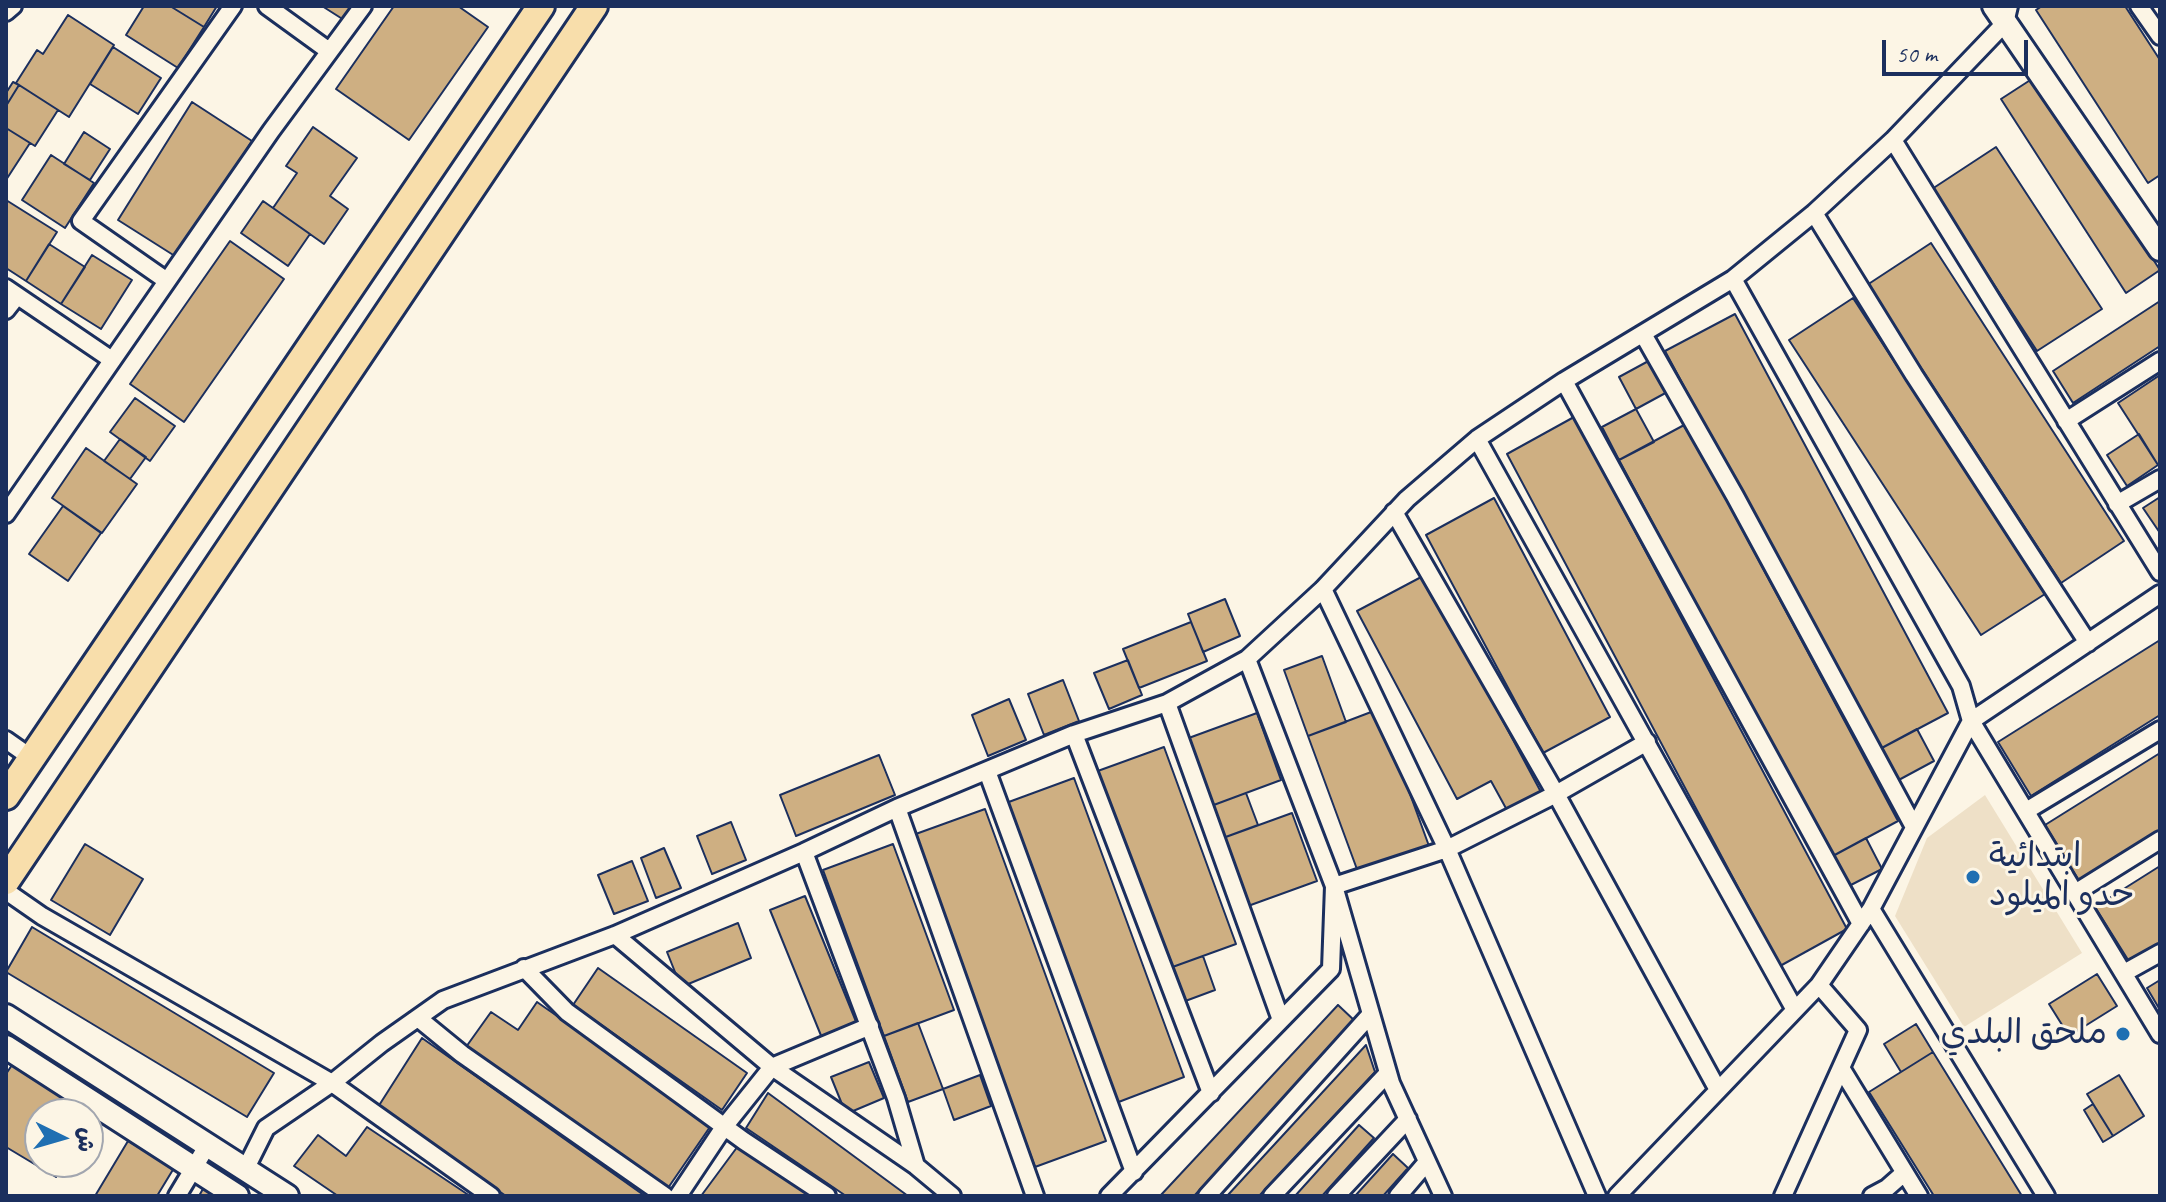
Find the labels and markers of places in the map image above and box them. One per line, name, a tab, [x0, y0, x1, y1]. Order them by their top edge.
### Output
place label: ابتدائية حدو الميلود	[1989, 837, 2134, 916]
marker: ابتدائية حدو الميلود	[1964, 868, 1982, 886]
place label: ملحق البلدي	[1941, 1014, 2107, 1054]
marker: ملحق البلدي	[2114, 1025, 2132, 1043]

